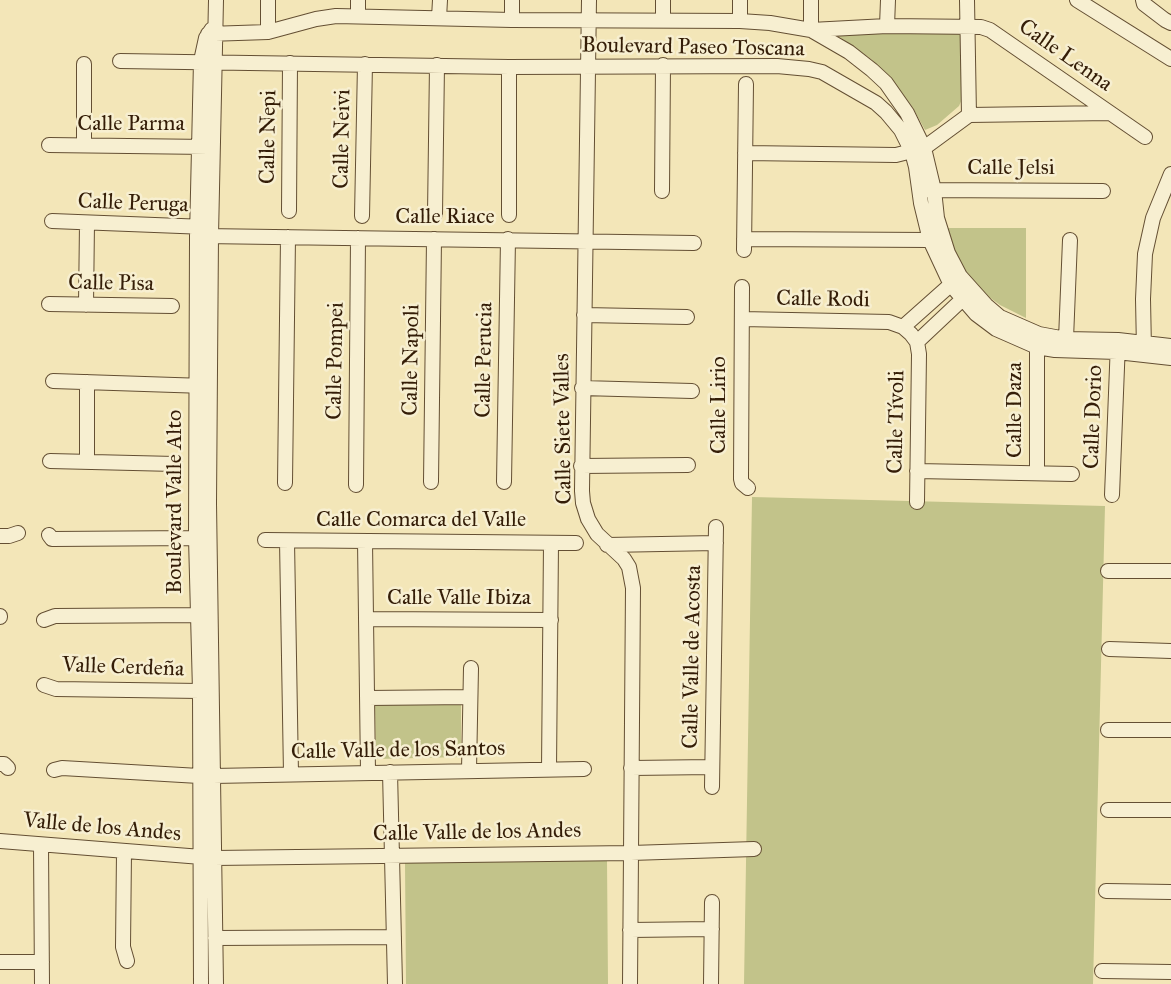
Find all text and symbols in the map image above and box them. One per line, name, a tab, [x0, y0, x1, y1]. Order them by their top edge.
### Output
street label: Calle Lenna	[1013, 14, 1117, 98]
street label: Boulevard Paseo Toscana	[581, 33, 805, 63]
street label: Calle Neivi	[329, 89, 357, 189]
street label: Calle Nepi	[255, 90, 283, 184]
street label: Calle Parma	[77, 112, 185, 138]
street label: Calle Jelsi	[967, 156, 1055, 182]
street label: Calle Peruga	[77, 189, 189, 219]
street label: Calle Riace	[395, 205, 495, 231]
street label: Calle Pisa	[68, 270, 154, 298]
street label: Calle Rodi	[776, 286, 870, 314]
street label: Calle Pompei	[322, 302, 350, 420]
street label: Calle Perucia	[471, 302, 499, 418]
street label: Calle Napoli	[398, 304, 426, 416]
street label: Calle Siete Valles	[549, 353, 579, 505]
street label: Calle Lirio	[707, 356, 733, 454]
street label: Calle Daza	[1003, 362, 1029, 458]
street label: Calle Dorio	[1079, 365, 1109, 469]
street label: Calle Tívoli	[883, 370, 911, 474]
street label: Boulevard Valle Alto	[163, 410, 189, 594]
street label: Calle Comarca del Valle	[316, 508, 526, 534]
street label: Calle Valle de Acosta	[678, 565, 708, 749]
street label: Calle Valle Ibiza	[387, 586, 531, 612]
street label: Valle Cerdeña	[61, 653, 185, 683]
street label: Calle Valle de los Santos	[291, 736, 505, 766]
street label: Valle de los Andes	[22, 808, 182, 848]
street label: Calle Valle de los Andes	[373, 818, 581, 848]

